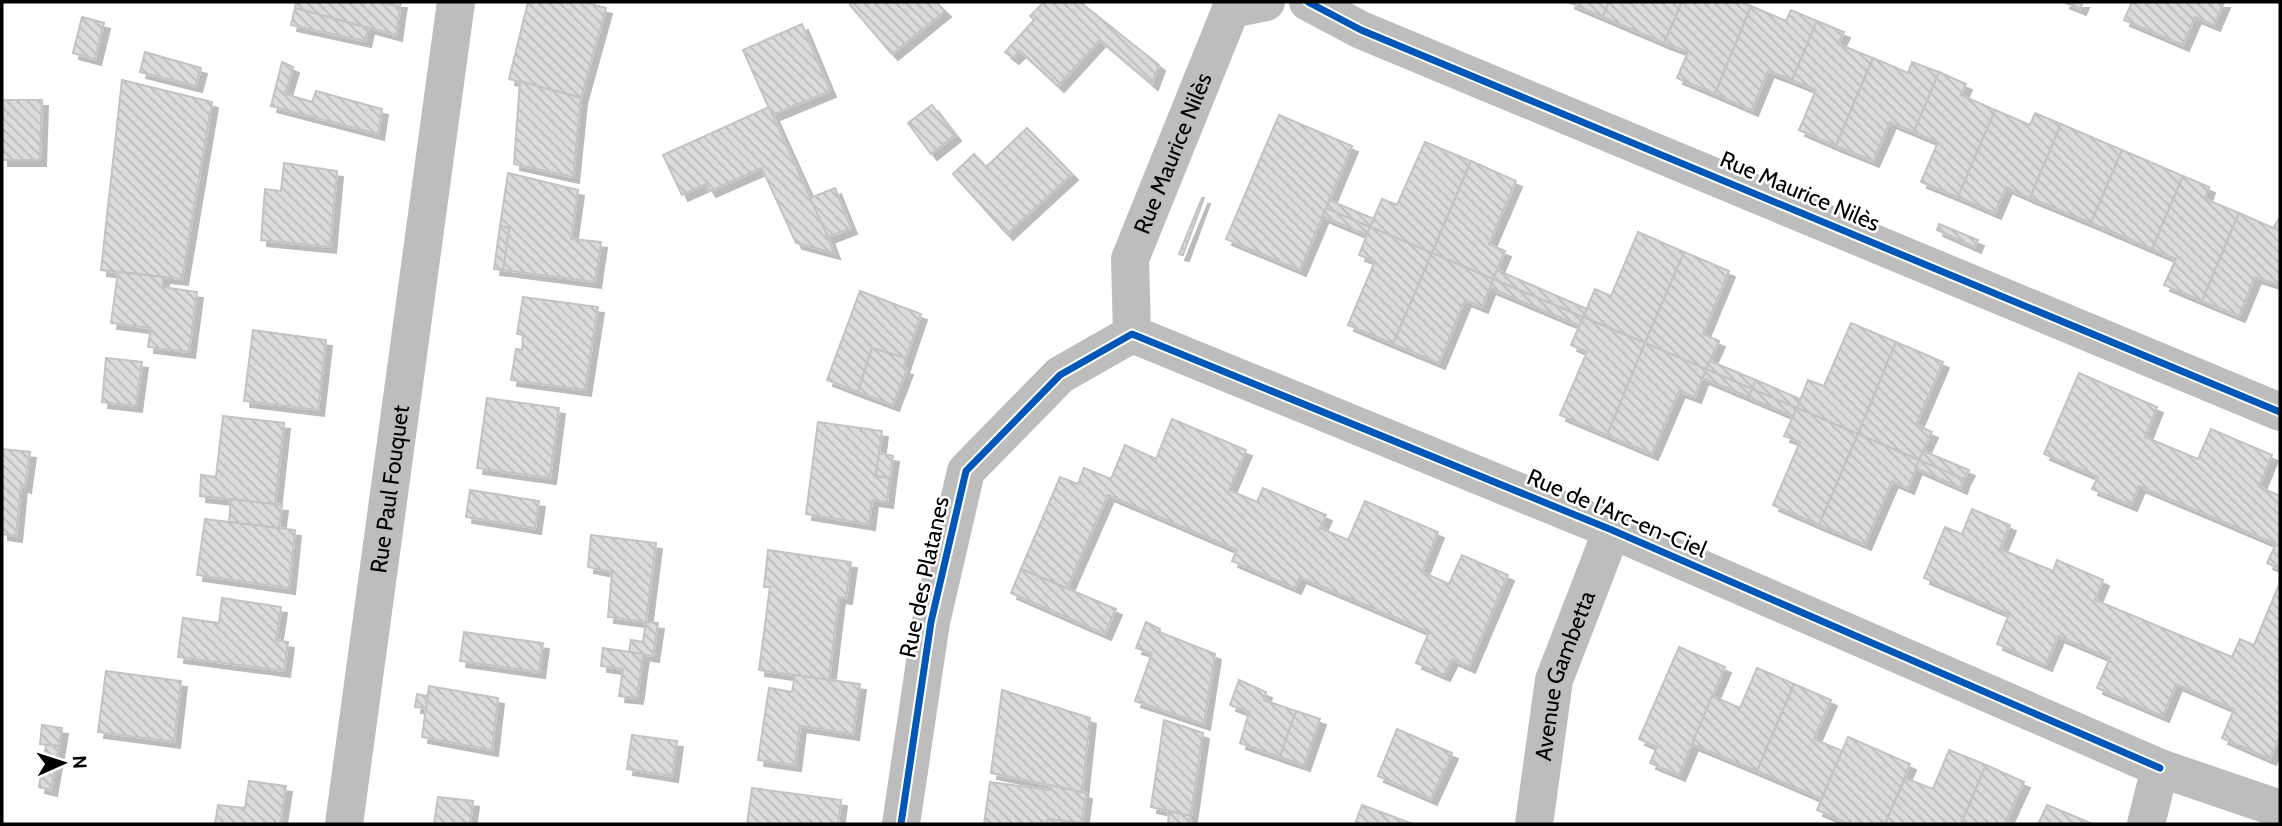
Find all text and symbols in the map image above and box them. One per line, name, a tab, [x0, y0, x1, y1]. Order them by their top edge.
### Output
street label: Rue Maurice Nilès	[1128, 69, 1218, 238]
street label: Rue Maurice Nilès	[1716, 145, 1884, 237]
street label: Rue Paul Fouquet	[364, 403, 415, 575]
street label: Rue de l'Arc-en-Ciel	[1523, 463, 1712, 564]
street label: Rue des Platanes	[893, 494, 955, 660]
street label: Avenue Gambetta	[1529, 587, 1601, 763]
north arrow	[28, 728, 98, 798]
text: N	[68, 755, 91, 769]

